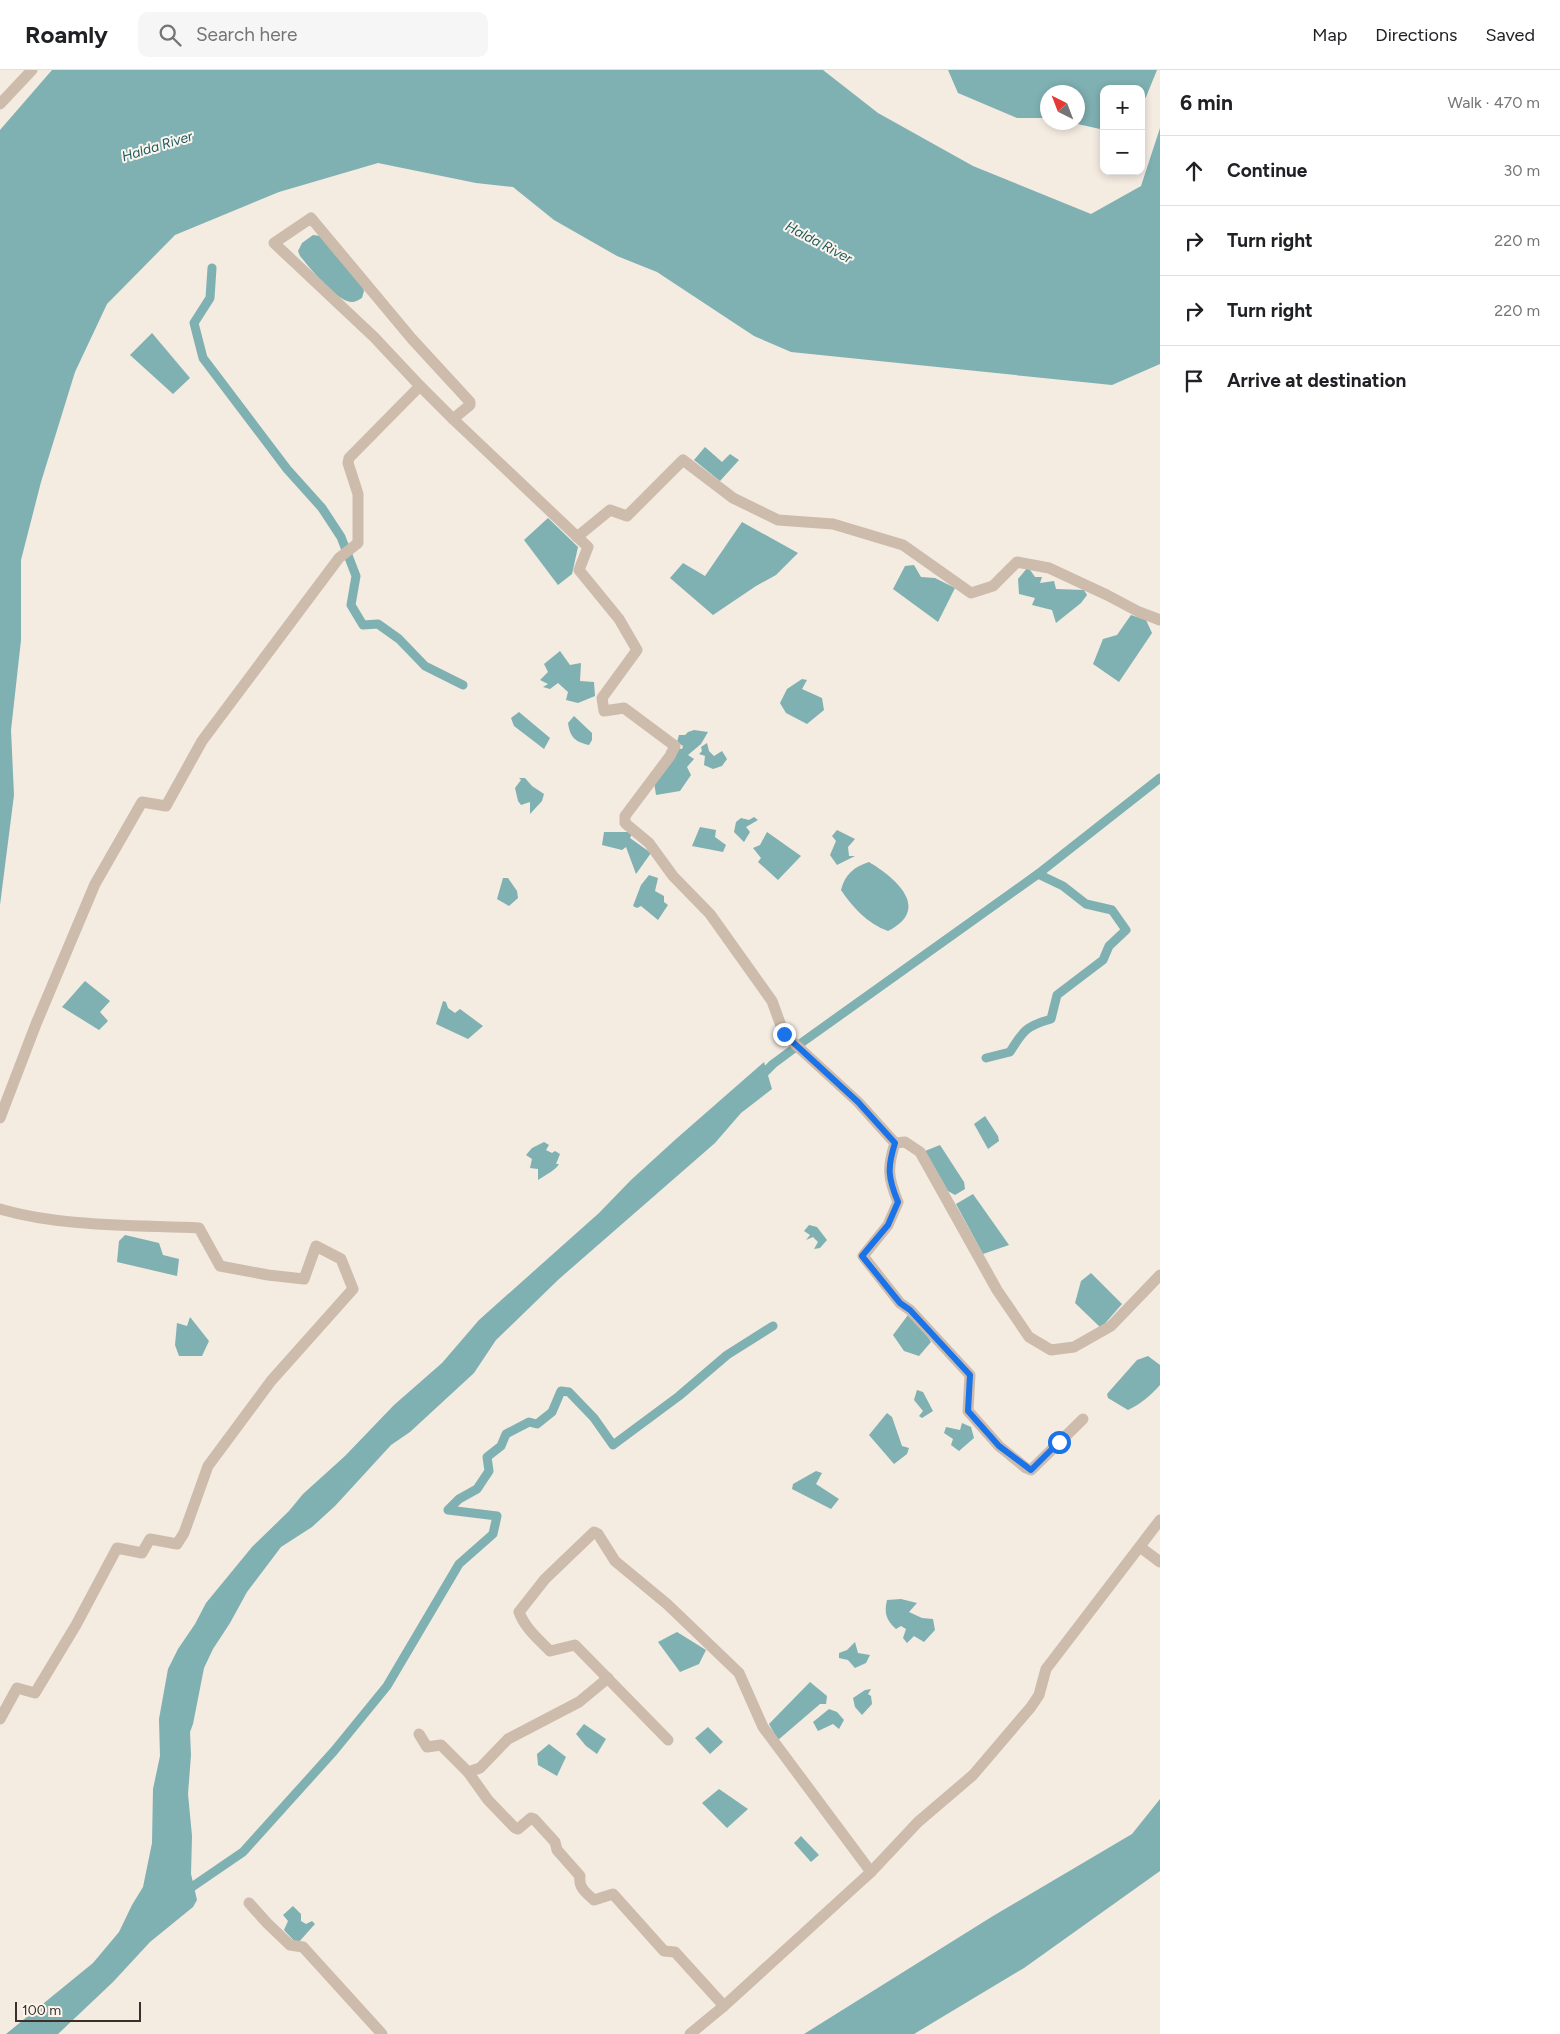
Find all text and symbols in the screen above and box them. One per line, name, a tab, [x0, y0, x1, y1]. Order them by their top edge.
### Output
search box	[138, 12, 488, 57]
text: Roamly	[25, 20, 108, 49]
icon: search	[156, 21, 184, 49]
text: Search here	[196, 23, 297, 46]
text: Map	[1312, 24, 1347, 46]
text: Directions	[1375, 24, 1457, 46]
text: Saved	[1485, 24, 1535, 46]
north arrow	[1040, 85, 1085, 130]
map controls	[1100, 85, 1145, 175]
button: +	[1100, 85, 1145, 130]
text: 6 min	[1180, 90, 1233, 115]
text: Walk · 470 m	[1448, 93, 1540, 112]
water label: Halda River	[120, 127, 196, 165]
button: −	[1100, 130, 1145, 175]
icon: ahead	[1180, 157, 1208, 185]
text: Continue	[1227, 159, 1307, 182]
text: 30 m	[1503, 161, 1540, 180]
water label: Halda River	[782, 218, 856, 268]
icon: right	[1180, 227, 1208, 255]
text: Turn right	[1227, 229, 1313, 252]
text: 220 m	[1494, 231, 1540, 250]
icon: right	[1180, 297, 1208, 325]
text: Turn right	[1227, 299, 1313, 322]
text: 220 m	[1494, 301, 1540, 320]
icon: arrive	[1180, 367, 1208, 395]
text: Arrive at destination	[1227, 369, 1406, 392]
route end	[773, 1023, 796, 1046]
route start	[1048, 1431, 1071, 1454]
scale bar	[15, 1999, 141, 2022]
text: 100 m	[22, 2002, 61, 2019]

